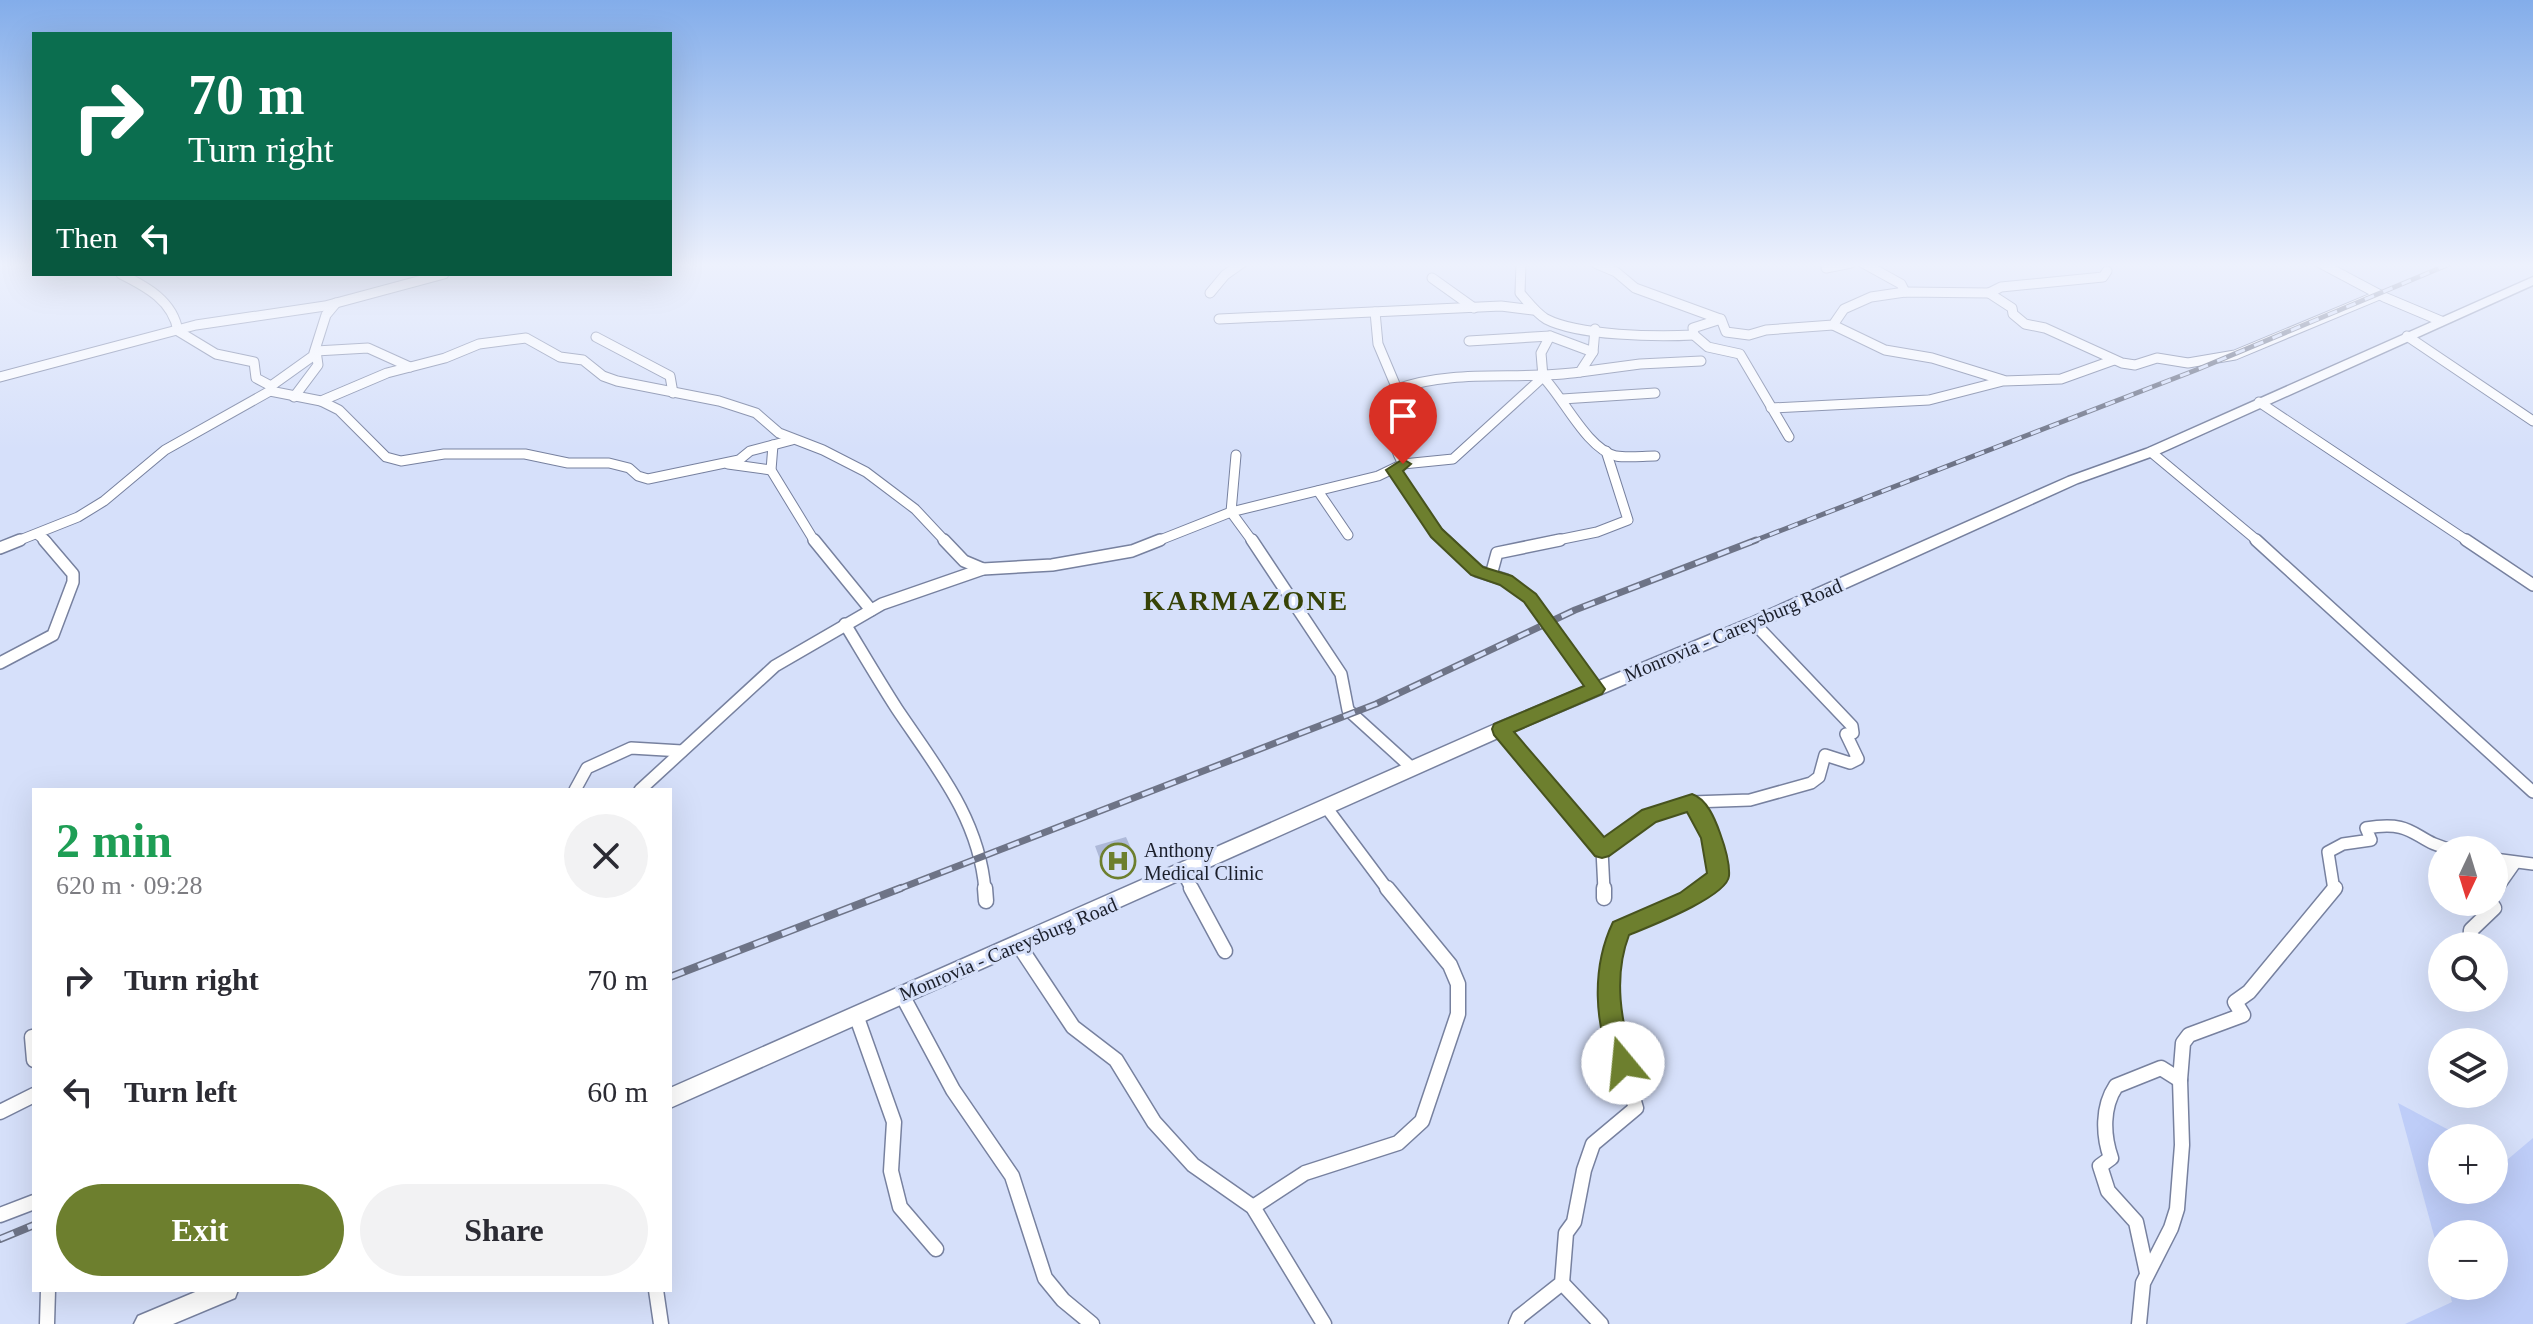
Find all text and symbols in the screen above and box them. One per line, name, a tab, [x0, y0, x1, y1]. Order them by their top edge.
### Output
icon: right	[56, 64, 160, 168]
text: 70 m	[188, 64, 305, 126]
text: Turn right	[188, 130, 334, 170]
icon: left	[134, 216, 178, 260]
text: Then	[56, 221, 118, 254]
pin	[1369, 382, 1437, 464]
icon: arrive	[1381, 394, 1425, 438]
street label: Monrovia - Careysburg Road	[1621, 574, 1846, 687]
district label: KARMAZONE	[1143, 585, 1349, 616]
text: 2 min	[56, 814, 172, 867]
button: close	[564, 814, 648, 898]
north arrow	[2428, 836, 2508, 916]
map controls	[2428, 836, 2508, 1300]
place label: Anthony Medical Clinic	[1144, 839, 1264, 884]
hospital icon: Anthony Medical Clinic	[1099, 842, 1137, 880]
text: 620 m · 09:28	[56, 871, 203, 900]
street label: Monrovia - Careysburg Road	[896, 893, 1121, 1006]
button: search	[2428, 932, 2508, 1012]
icon: right	[56, 958, 100, 1002]
text: Turn right	[124, 963, 259, 996]
text: 70 m	[587, 963, 648, 996]
position arrow	[1581, 1021, 1665, 1105]
button: layers	[2428, 1028, 2508, 1108]
icon: left	[56, 1070, 100, 1114]
text: Turn left	[124, 1075, 237, 1108]
text: 60 m	[587, 1075, 648, 1108]
button: +	[2428, 1124, 2508, 1204]
button: Exit	[56, 1184, 344, 1276]
button: Share	[360, 1184, 648, 1276]
button: −	[2428, 1220, 2508, 1300]

